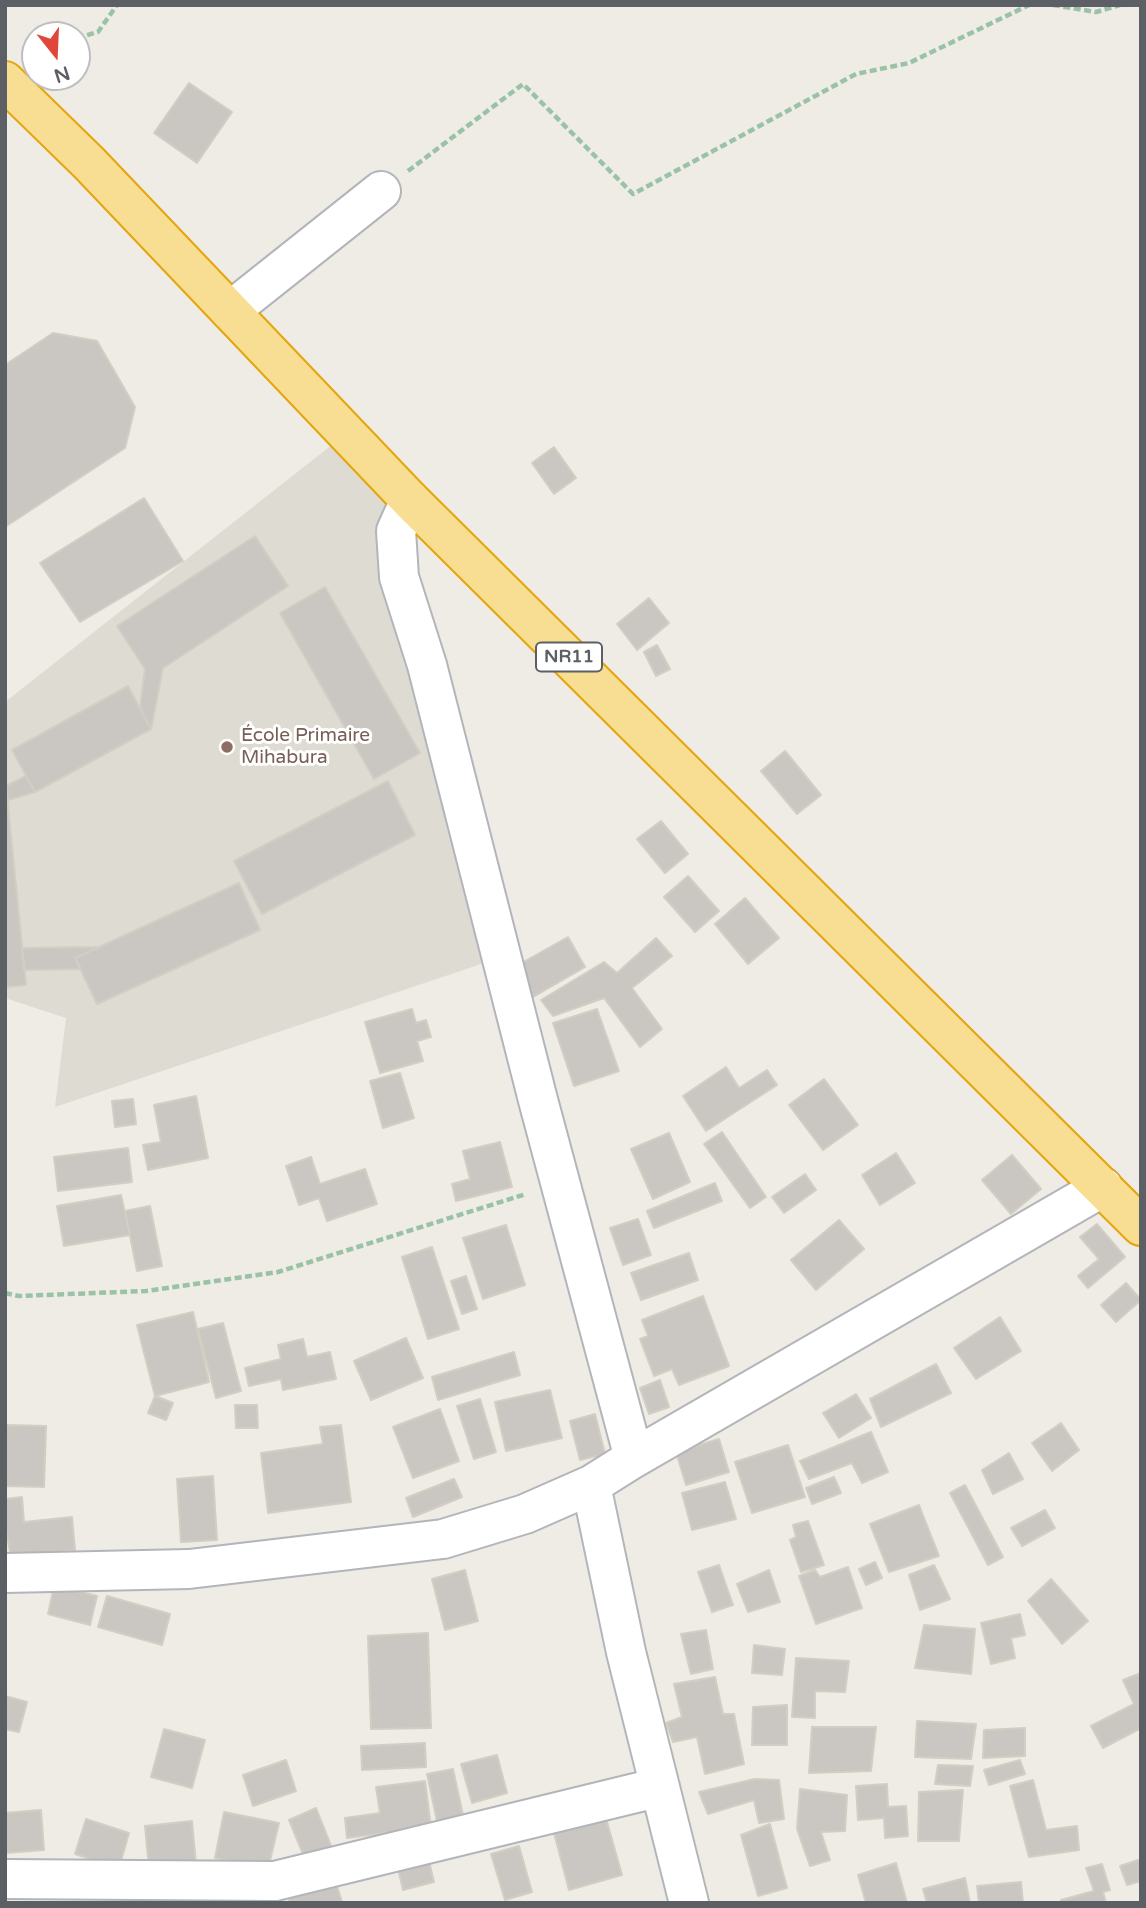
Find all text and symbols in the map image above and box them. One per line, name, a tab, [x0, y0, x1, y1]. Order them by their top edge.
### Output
north arrow	[21, 21, 91, 91]
text: N	[51, 61, 73, 87]
road number: NR11	[536, 642, 602, 672]
place label: École Primaire Mihabura	[241, 725, 370, 769]
marker: École Primaire Mihabura	[219, 739, 235, 755]

